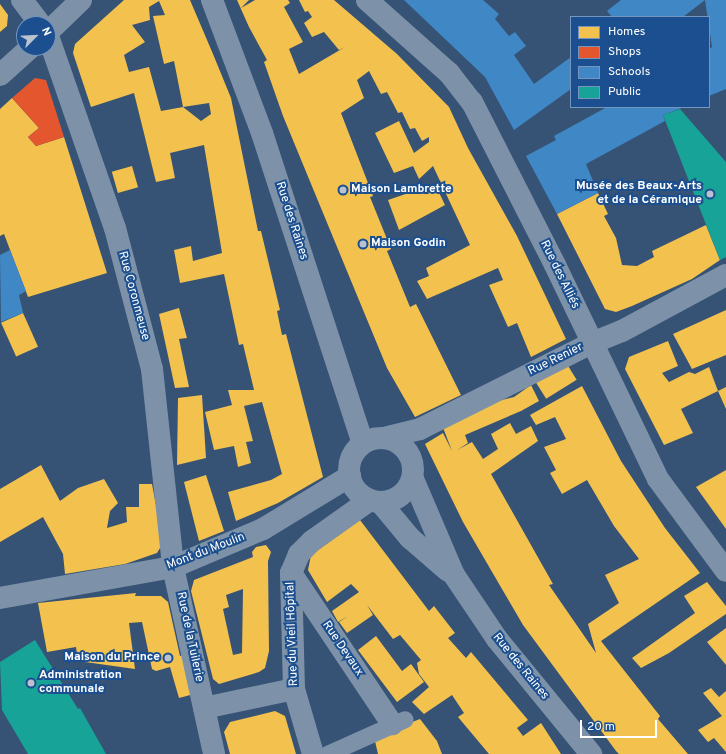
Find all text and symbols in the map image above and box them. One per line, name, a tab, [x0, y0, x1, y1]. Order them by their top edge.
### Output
north arrow	[16, 16, 56, 56]
legend	[570, 16, 710, 108]
text: Homes	[608, 24, 645, 40]
text: N	[38, 25, 54, 38]
text: Shops	[608, 44, 641, 60]
text: Schools	[608, 64, 650, 80]
text: Public	[608, 84, 641, 100]
street label: Rue des Raines	[272, 180, 310, 262]
place label: Musée des Beaux-Arts et de la Céramique	[576, 180, 702, 208]
place label: Maison Lambrette	[351, 183, 452, 197]
marker: Maison Lambrette	[338, 185, 348, 195]
marker: Musée des Beaux-Arts et de la Céramique	[705, 189, 715, 199]
place label: Maison Godin	[371, 237, 446, 251]
street label: Rue des Alliés	[536, 238, 582, 312]
marker: Maison Godin	[358, 239, 368, 249]
street label: Rue Coronmeuse	[114, 250, 152, 342]
street label: Rue Renier	[526, 341, 586, 379]
street label: Mont du Moulin	[165, 530, 247, 574]
street label: Rue du Vieil Hôpital	[284, 581, 302, 687]
street label: Rue de la Tuilerie	[172, 590, 206, 684]
street label: Rue Devaux	[318, 619, 366, 679]
street label: Rue des Raines	[489, 631, 551, 703]
place label: Maison du Prince	[64, 651, 160, 665]
marker: Maison du Prince	[163, 653, 173, 663]
place label: Administration communale	[39, 669, 122, 697]
marker: Administration communale	[26, 678, 36, 688]
scale bar	[582, 712, 659, 738]
text: 20 m	[587, 719, 615, 735]

